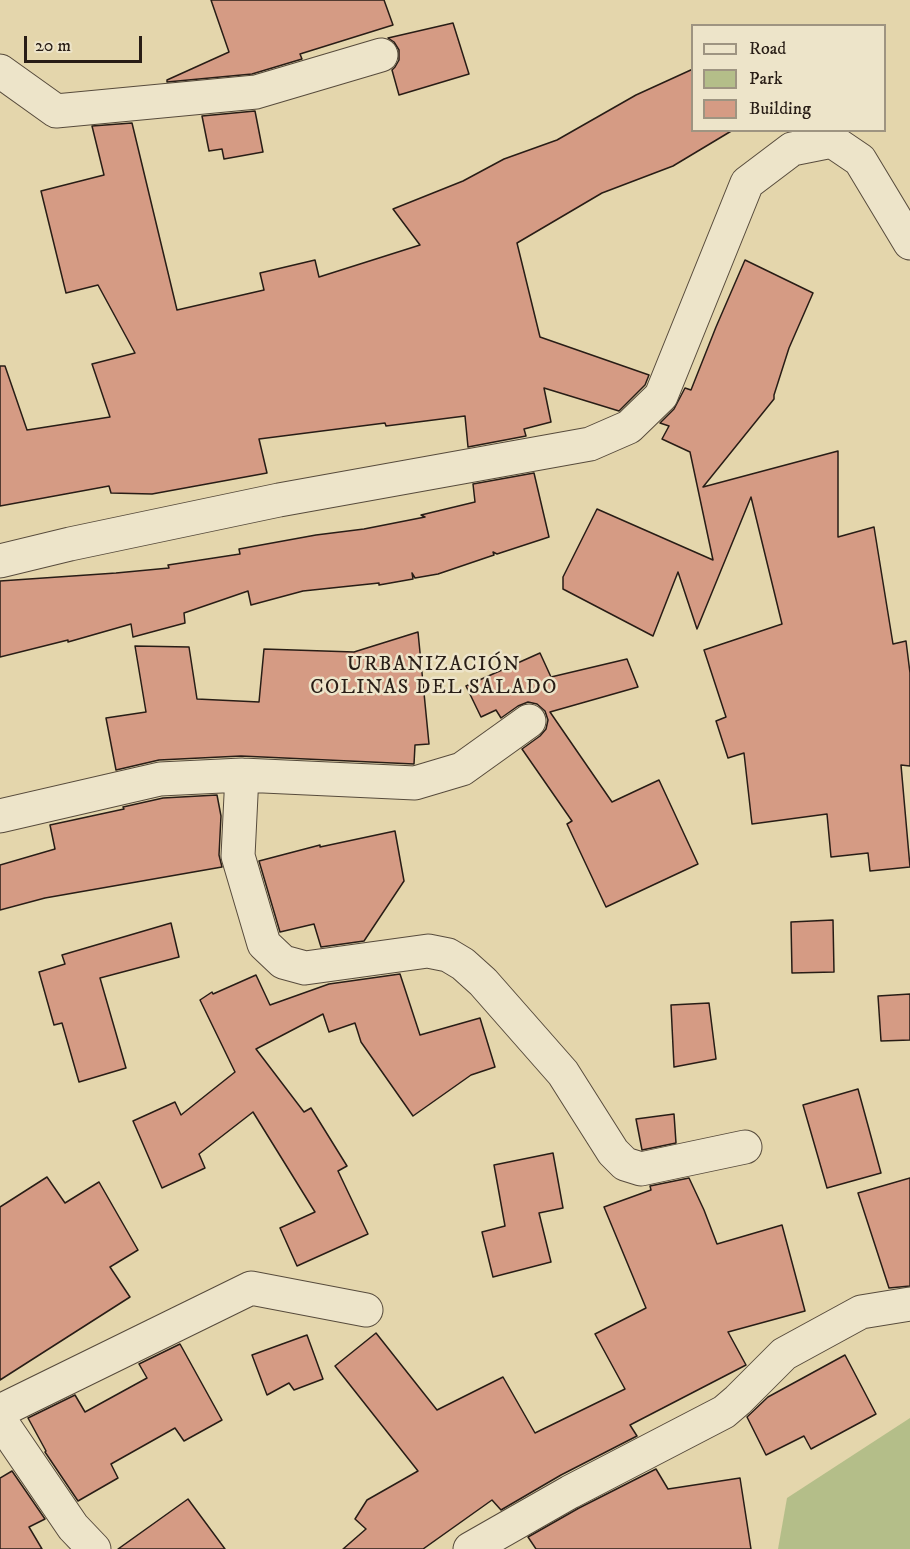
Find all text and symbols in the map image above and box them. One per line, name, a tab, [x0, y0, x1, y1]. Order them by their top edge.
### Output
scale bar	[27, 24, 146, 62]
legend	[691, 24, 886, 132]
text: 20 m	[35, 35, 71, 57]
text: Road	[749, 38, 786, 60]
text: Park	[749, 68, 783, 90]
text: Building	[749, 98, 811, 120]
district label: URBANIZACIÓN COLINAS DEL SALADO	[310, 654, 558, 701]

